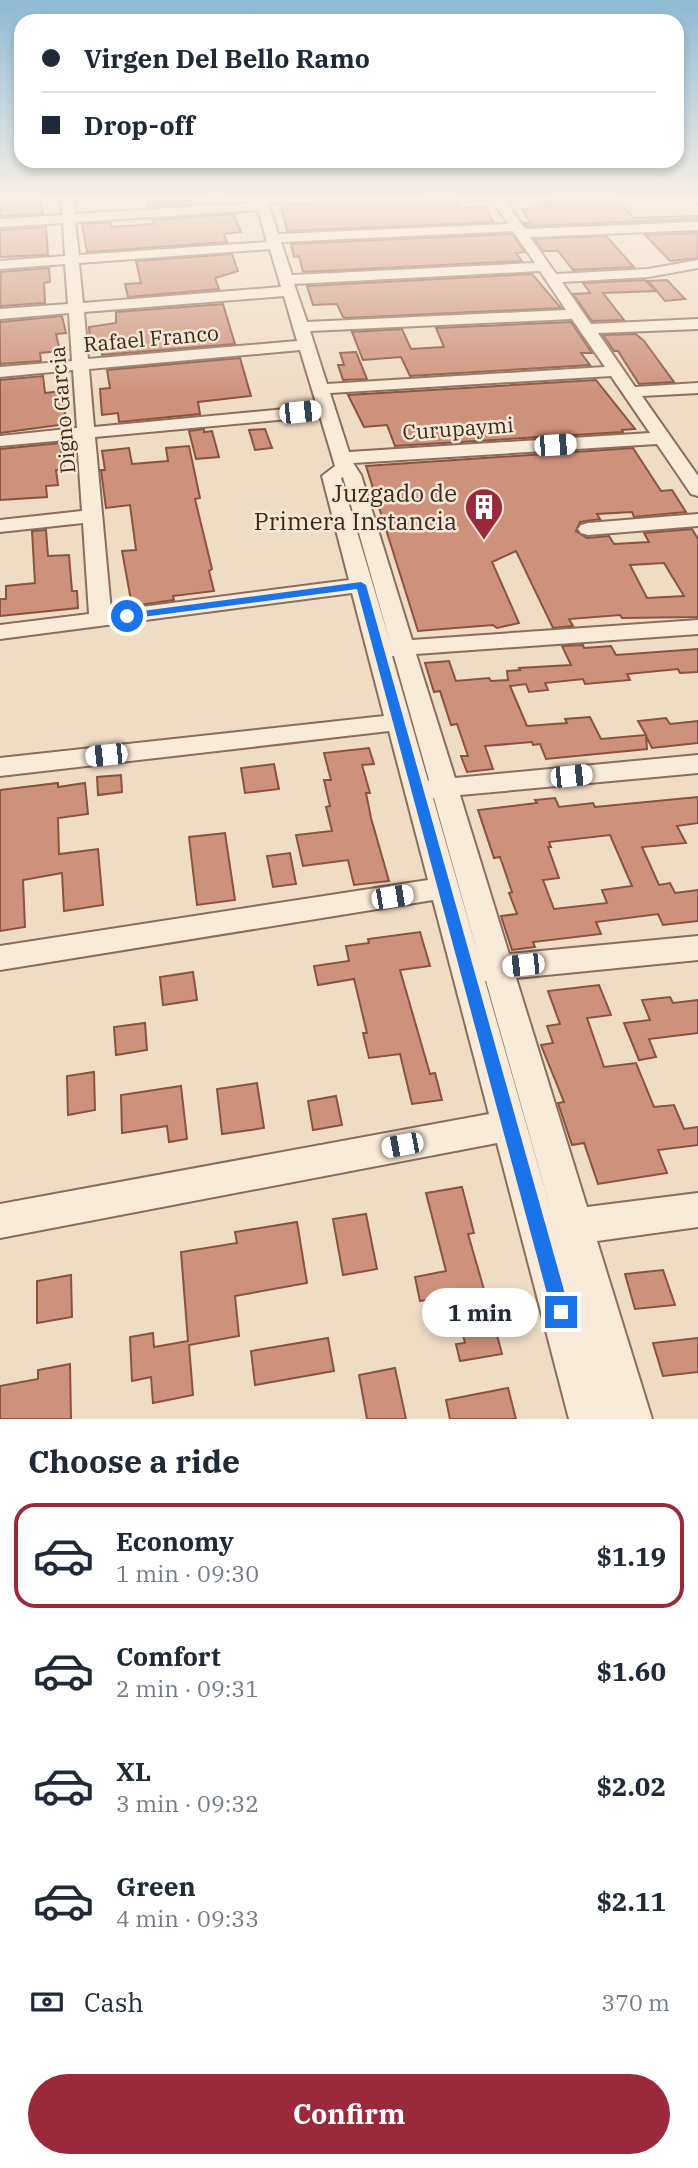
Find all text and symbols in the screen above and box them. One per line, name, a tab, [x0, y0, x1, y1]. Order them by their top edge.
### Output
text: Virgen Del Bello Ramo	[84, 41, 370, 75]
text: Drop-off	[84, 108, 195, 142]
street label: Rafael Franco	[82, 318, 220, 358]
street label: Digno Garcia	[42, 345, 82, 475]
car	[279, 399, 322, 425]
street label: Curupaymi	[401, 410, 515, 446]
car	[534, 433, 577, 457]
place label: Juzgado de Primera Instancia	[254, 477, 457, 537]
building icon: Juzgado de Primera Instancia	[463, 486, 505, 541]
route start	[111, 600, 143, 632]
car	[85, 742, 128, 768]
car	[550, 763, 593, 789]
car	[370, 883, 415, 911]
car	[502, 952, 545, 978]
car	[380, 1131, 425, 1159]
callout: 1 min	[421, 1288, 536, 1336]
route end	[545, 1296, 577, 1328]
text: 1 min	[448, 1297, 512, 1327]
text: Choose a ride	[28, 1440, 240, 1482]
icon: car	[32, 1524, 95, 1587]
text: Economy	[116, 1524, 234, 1558]
text: $1.19	[596, 1539, 666, 1573]
text: 1 min · 09:30	[116, 1558, 259, 1588]
icon: car	[32, 1639, 95, 1702]
text: Comfort	[116, 1639, 221, 1673]
text: $1.60	[596, 1654, 666, 1688]
text: 2 min · 09:31	[116, 1673, 259, 1703]
icon: car	[32, 1754, 95, 1817]
text: XL	[116, 1754, 151, 1788]
text: $2.02	[596, 1769, 666, 1803]
text: 3 min · 09:32	[116, 1788, 259, 1818]
icon: car	[32, 1869, 95, 1932]
text: Green	[116, 1869, 196, 1903]
text: $2.11	[596, 1884, 666, 1918]
text: 4 min · 09:33	[116, 1903, 259, 1933]
icon: cash	[28, 1983, 66, 2021]
text: Cash	[84, 1985, 144, 2019]
text: 370 m	[601, 1987, 670, 2017]
button: Confirm	[28, 2074, 670, 2154]

